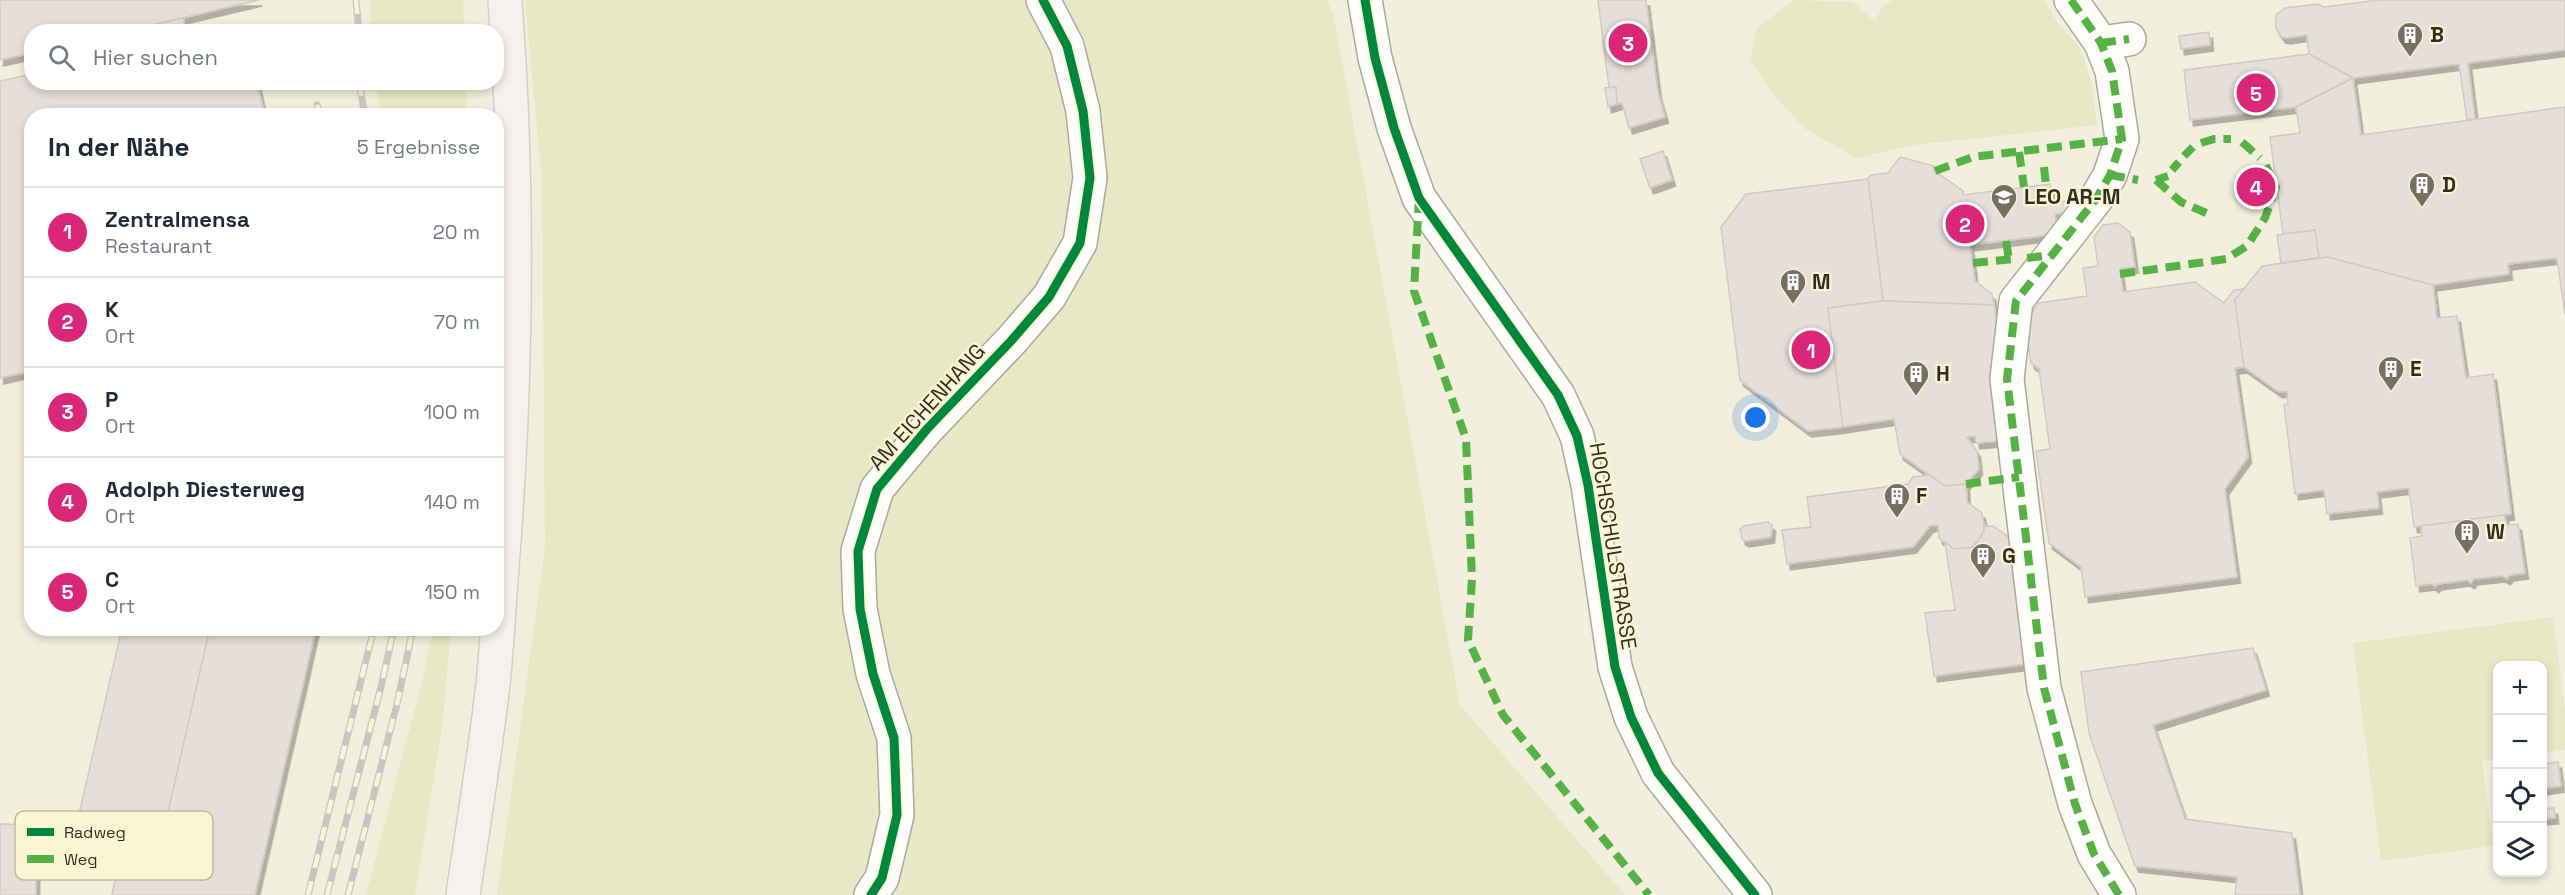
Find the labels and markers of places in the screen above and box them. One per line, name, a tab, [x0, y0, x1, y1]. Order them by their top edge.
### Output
pin: 3	[1608, 20, 1648, 66]
building icon: B	[2395, 20, 2425, 58]
place label: B	[2430, 21, 2444, 48]
pin: 5	[2236, 70, 2276, 116]
pin: 4	[2236, 164, 2276, 210]
building icon: D	[2407, 170, 2437, 208]
place label: D	[2442, 171, 2456, 198]
school or university icon: LEO AR-M	[1989, 182, 2019, 220]
place label: LEO AR-M	[2024, 183, 2120, 210]
pin: 2	[1946, 202, 1984, 246]
building icon: M	[1778, 267, 1808, 305]
place label: M	[1812, 268, 1831, 295]
pin: 1	[1792, 328, 1830, 372]
building icon: E	[2376, 354, 2406, 392]
place label: E	[2410, 355, 2422, 382]
building icon: H	[1901, 359, 1931, 397]
place label: H	[1936, 360, 1950, 387]
building icon: F	[1882, 481, 1912, 519]
place label: F	[1916, 482, 1927, 509]
building icon: W	[2452, 517, 2482, 555]
place label: W	[2486, 518, 2505, 545]
building icon: G	[1968, 541, 1998, 579]
place label: G	[2002, 542, 2016, 569]

